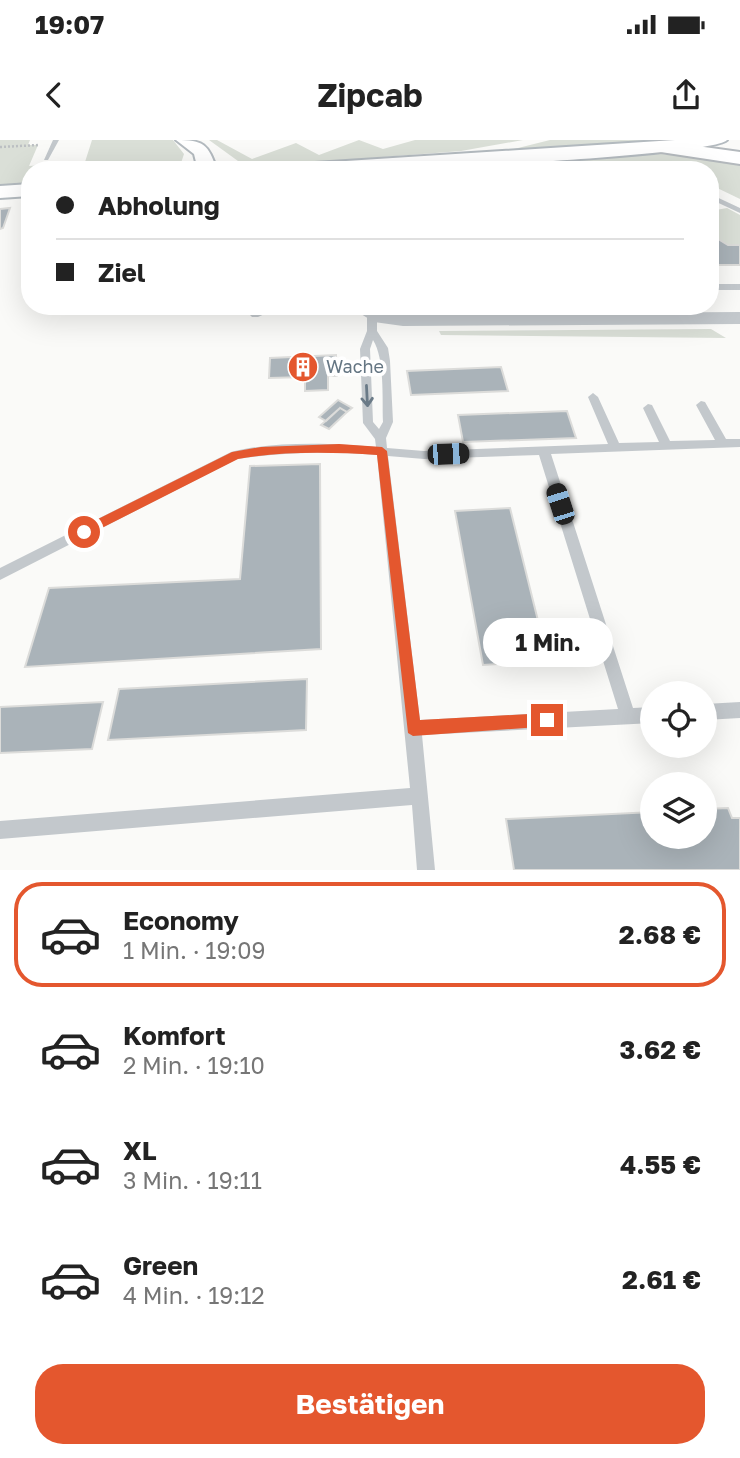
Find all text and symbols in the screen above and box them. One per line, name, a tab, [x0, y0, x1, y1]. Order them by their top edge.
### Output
text: 19:07	[35, 9, 104, 40]
icon: back	[35, 76, 73, 114]
text: Zipcab	[317, 76, 423, 114]
icon: share	[667, 76, 705, 114]
text: Abholung	[98, 190, 220, 221]
text: Ziel	[98, 257, 146, 288]
building icon: Wache	[286, 350, 320, 384]
place label: Wache	[326, 355, 384, 377]
one-way arrow	[360, 384, 373, 407]
car	[427, 443, 470, 465]
car	[544, 481, 577, 527]
route start	[68, 516, 100, 548]
callout: 1 Min.	[482, 618, 612, 668]
text: 1 Min.	[515, 628, 581, 656]
map controls	[640, 681, 717, 849]
button: locate	[640, 681, 717, 758]
route end	[531, 704, 563, 736]
button: layers	[640, 772, 717, 849]
icon: car	[39, 903, 102, 966]
text: Economy	[123, 905, 239, 936]
text: 2.68 €	[619, 919, 701, 950]
text: 1 Min. · 19:09	[123, 936, 265, 964]
icon: car	[39, 1018, 102, 1081]
text: Komfort	[123, 1020, 226, 1051]
text: 3.62 €	[620, 1034, 701, 1065]
text: 2 Min. · 19:10	[123, 1051, 265, 1079]
icon: car	[39, 1133, 102, 1196]
text: XL	[123, 1135, 157, 1166]
text: 4.55 €	[620, 1149, 701, 1180]
text: 3 Min. · 19:11	[123, 1166, 262, 1194]
icon: car	[39, 1248, 102, 1311]
text: Green	[123, 1250, 198, 1281]
text: 2.61 €	[622, 1264, 701, 1295]
text: 4 Min. · 19:12	[123, 1281, 265, 1309]
button: Bestätigen	[35, 1364, 705, 1444]

